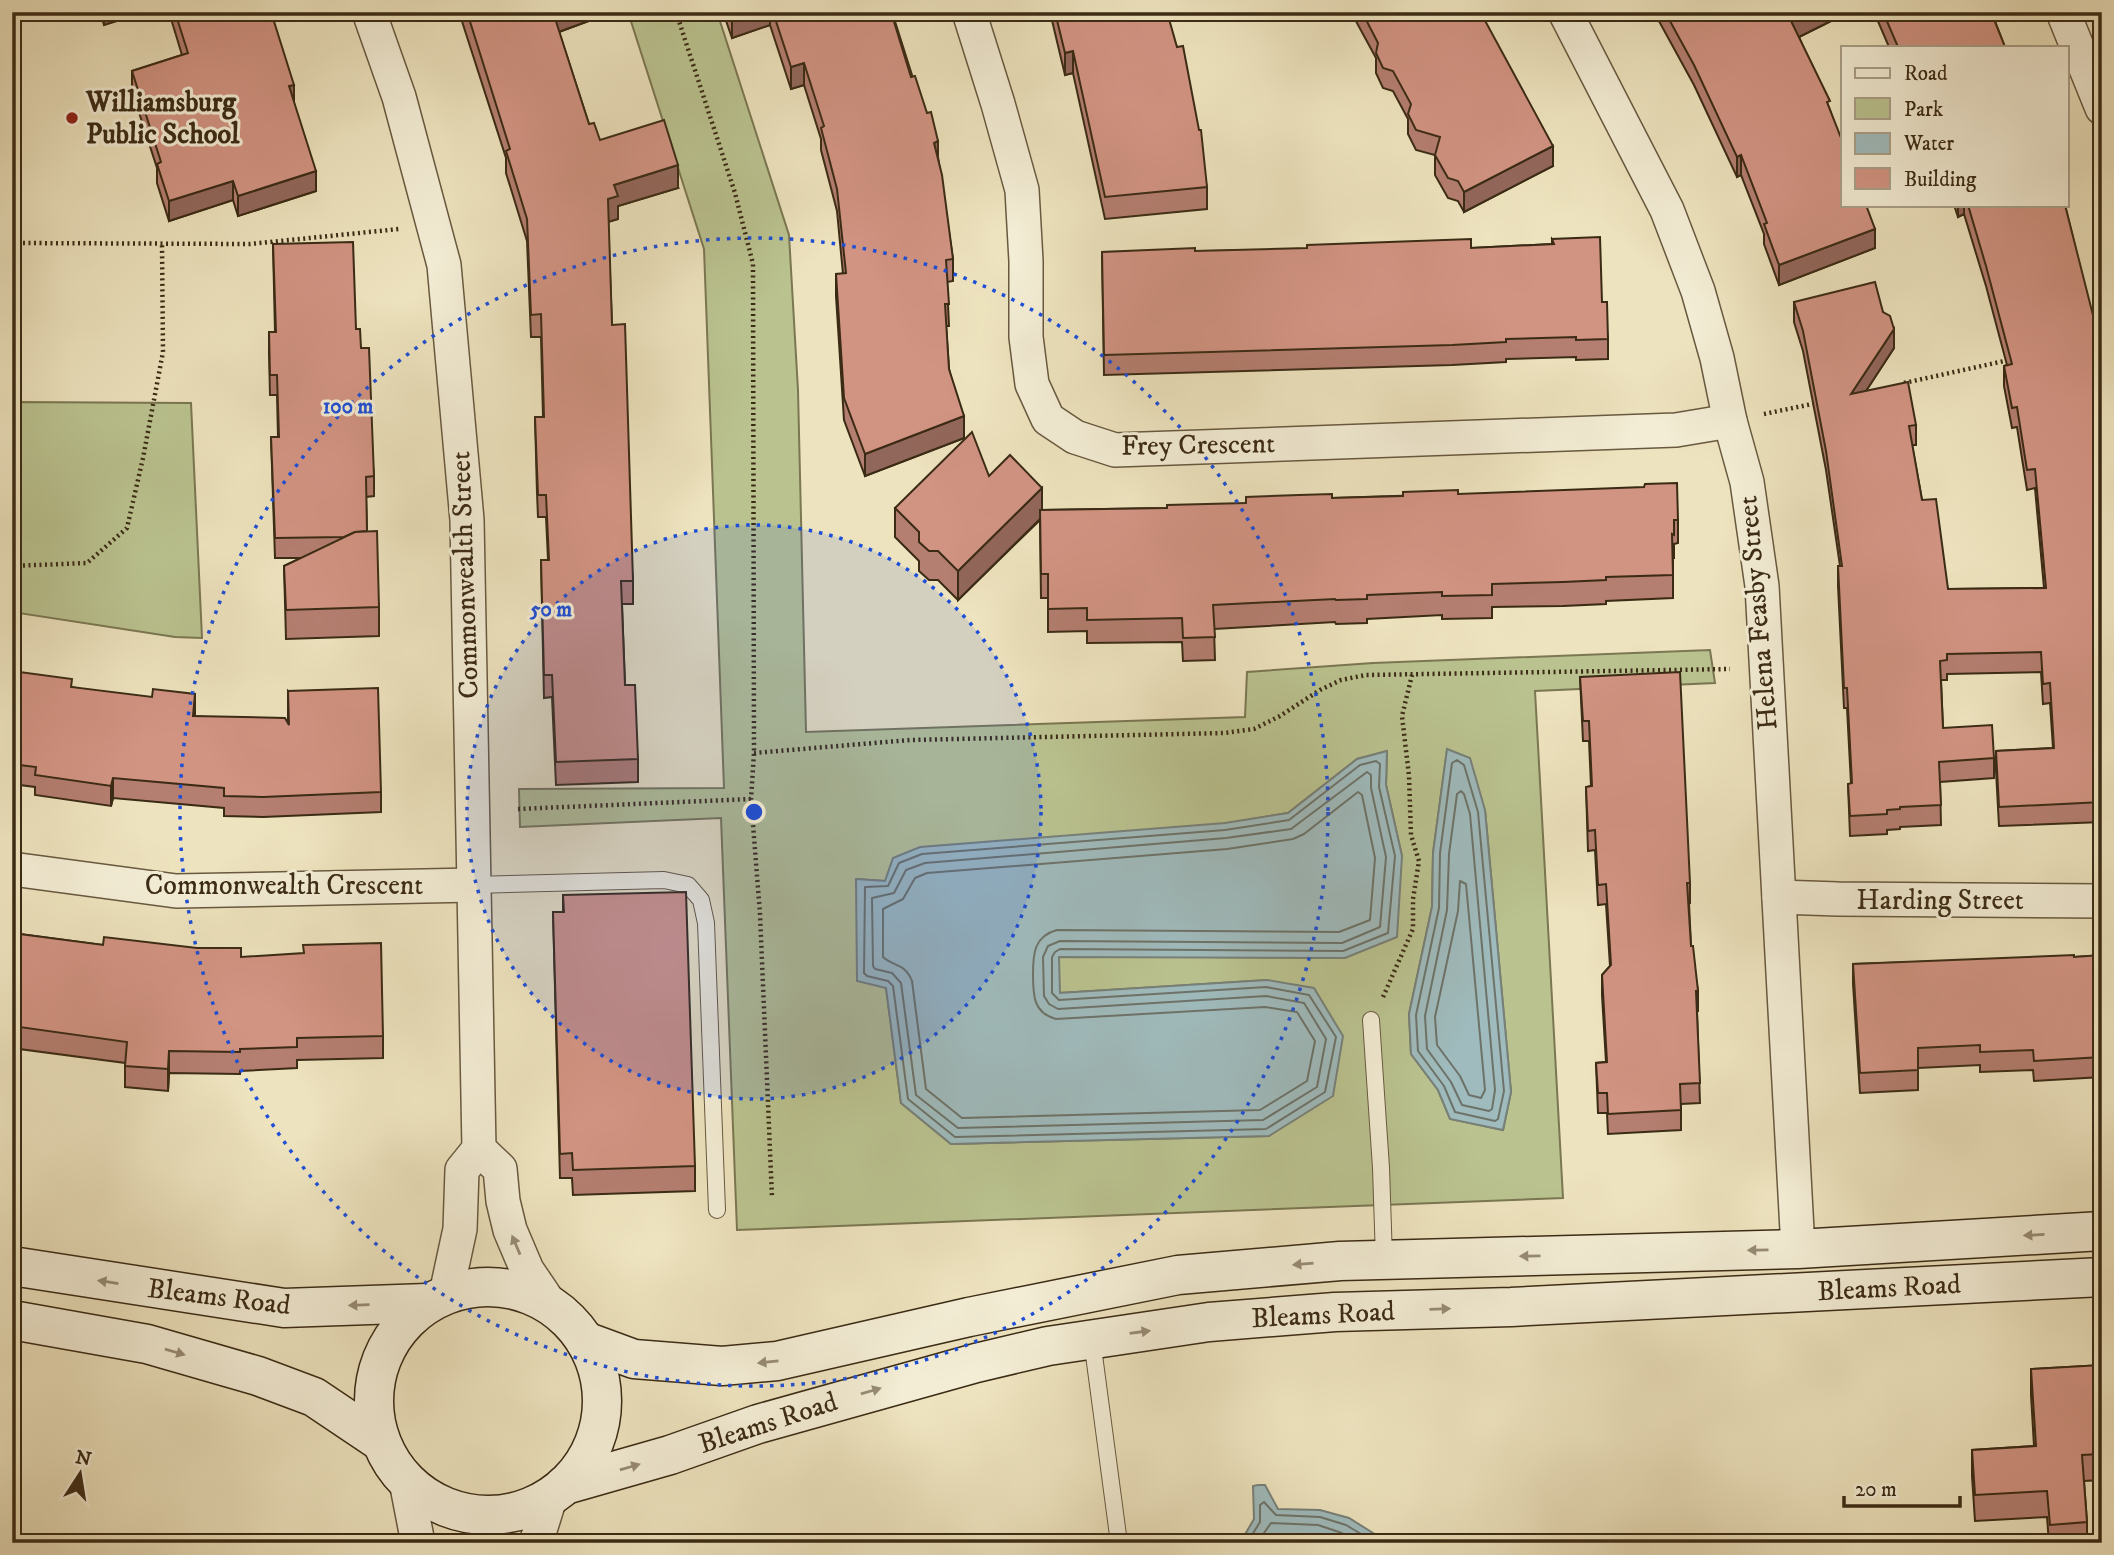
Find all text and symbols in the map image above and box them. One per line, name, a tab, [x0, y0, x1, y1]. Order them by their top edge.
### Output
legend	[1841, 46, 2068, 206]
text: Road	[1904, 61, 1948, 87]
place label: Williamsburg Public School	[85, 85, 240, 152]
text: Park	[1904, 97, 1944, 123]
marker: Williamsburg Public School	[64, 110, 80, 126]
text: Water	[1903, 131, 1954, 157]
text: Building	[1904, 167, 1977, 193]
text: 100 m	[323, 394, 373, 420]
street label: Frey Crescent	[1121, 426, 1275, 464]
street label: Commonwealth Street	[443, 450, 487, 699]
street label: Helena Feasby Street	[1730, 494, 1786, 732]
text: 50 m	[529, 597, 572, 623]
centre of rings	[742, 800, 766, 824]
street label: Commonwealth Crescent	[145, 868, 423, 903]
street label: Harding Street	[1856, 883, 2024, 918]
one-way arrow	[2022, 1229, 2044, 1240]
one-way arrow	[510, 1235, 522, 1255]
one-way arrow	[1746, 1244, 1768, 1256]
one-way arrow	[1519, 1250, 1541, 1261]
one-way arrow	[1292, 1259, 1314, 1270]
street label: Bleams Road	[1816, 1267, 1962, 1309]
street label: Bleams Road	[146, 1271, 293, 1323]
one-way arrow	[97, 1276, 119, 1287]
street label: Bleams Road	[1250, 1294, 1396, 1336]
one-way arrow	[347, 1300, 369, 1311]
one-way arrow	[1430, 1304, 1452, 1315]
one-way arrow	[1130, 1327, 1152, 1338]
one-way arrow	[165, 1347, 186, 1357]
one-way arrow	[757, 1357, 779, 1368]
street label: Bleams Road	[694, 1384, 842, 1462]
one-way arrow	[860, 1386, 881, 1396]
north arrow	[46, 1440, 116, 1510]
text: N	[73, 1446, 94, 1472]
one-way arrow	[620, 1461, 641, 1471]
scale bar	[1844, 1464, 1960, 1508]
text: 20 m	[1855, 1477, 1897, 1503]

